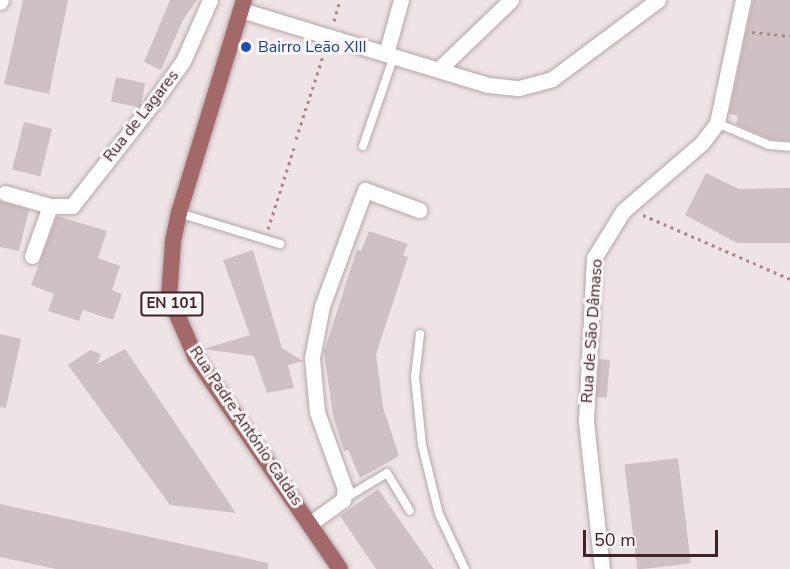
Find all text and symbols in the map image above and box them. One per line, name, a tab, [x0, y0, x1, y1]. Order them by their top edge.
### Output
place label: Bairro Leão XIII	[258, 37, 367, 57]
marker: Bairro Leão XIII	[239, 40, 253, 54]
street label: Rua de Lagares	[99, 66, 183, 166]
street label: Rua de São Dâmaso	[577, 258, 607, 404]
road number: EN 101	[139, 292, 205, 316]
street label: Rua Padre António Caldas	[185, 343, 307, 509]
scale bar	[586, 518, 721, 556]
text: 50 m	[594, 528, 636, 552]

